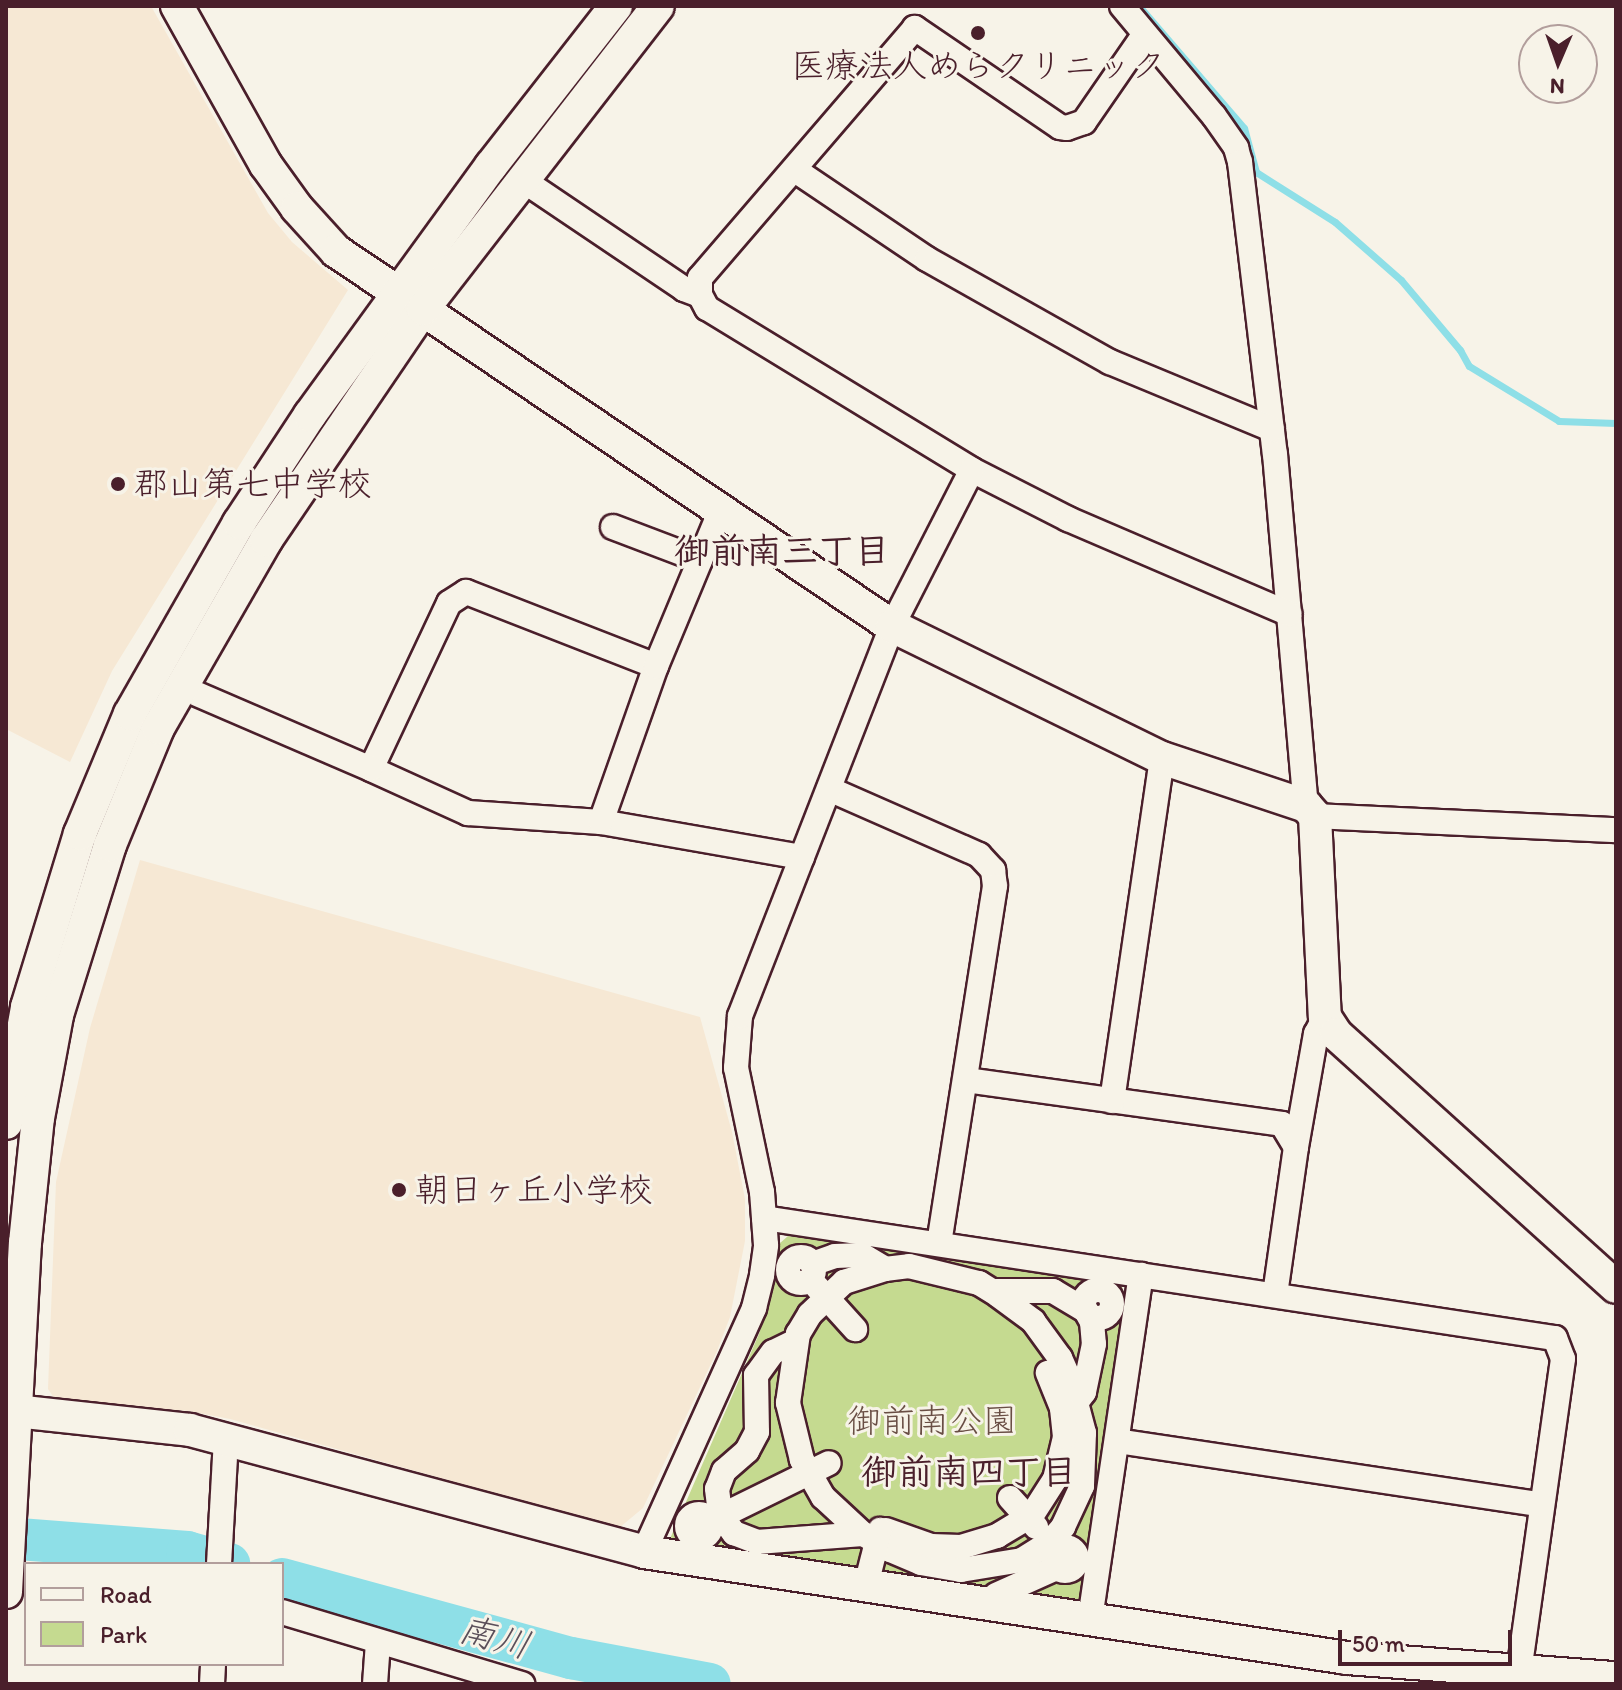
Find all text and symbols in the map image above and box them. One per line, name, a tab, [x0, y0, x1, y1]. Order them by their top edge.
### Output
marker: 医療法人めらクリニック	[969, 24, 987, 42]
north arrow	[1518, 24, 1598, 104]
place label: 医療法人めらクリニック	[791, 46, 1165, 86]
text: N	[1549, 73, 1565, 100]
place label: 郡山第七中学校	[134, 464, 372, 504]
marker: 郡山第七中学校	[109, 475, 127, 493]
district label: 御前南三丁目	[674, 529, 890, 573]
place label: 朝日ヶ丘小学校	[415, 1170, 653, 1210]
marker: 朝日ヶ丘小学校	[390, 1181, 408, 1199]
park label: 御前南公園	[847, 1401, 1017, 1441]
district label: 御前南四丁目	[861, 1450, 1077, 1494]
legend	[24, 1562, 284, 1666]
text: Road	[100, 1580, 152, 1609]
water label: 南川	[455, 1607, 535, 1667]
scale bar	[1342, 1614, 1516, 1664]
text: Park	[100, 1620, 147, 1649]
text: 50 m	[1352, 1629, 1405, 1658]

